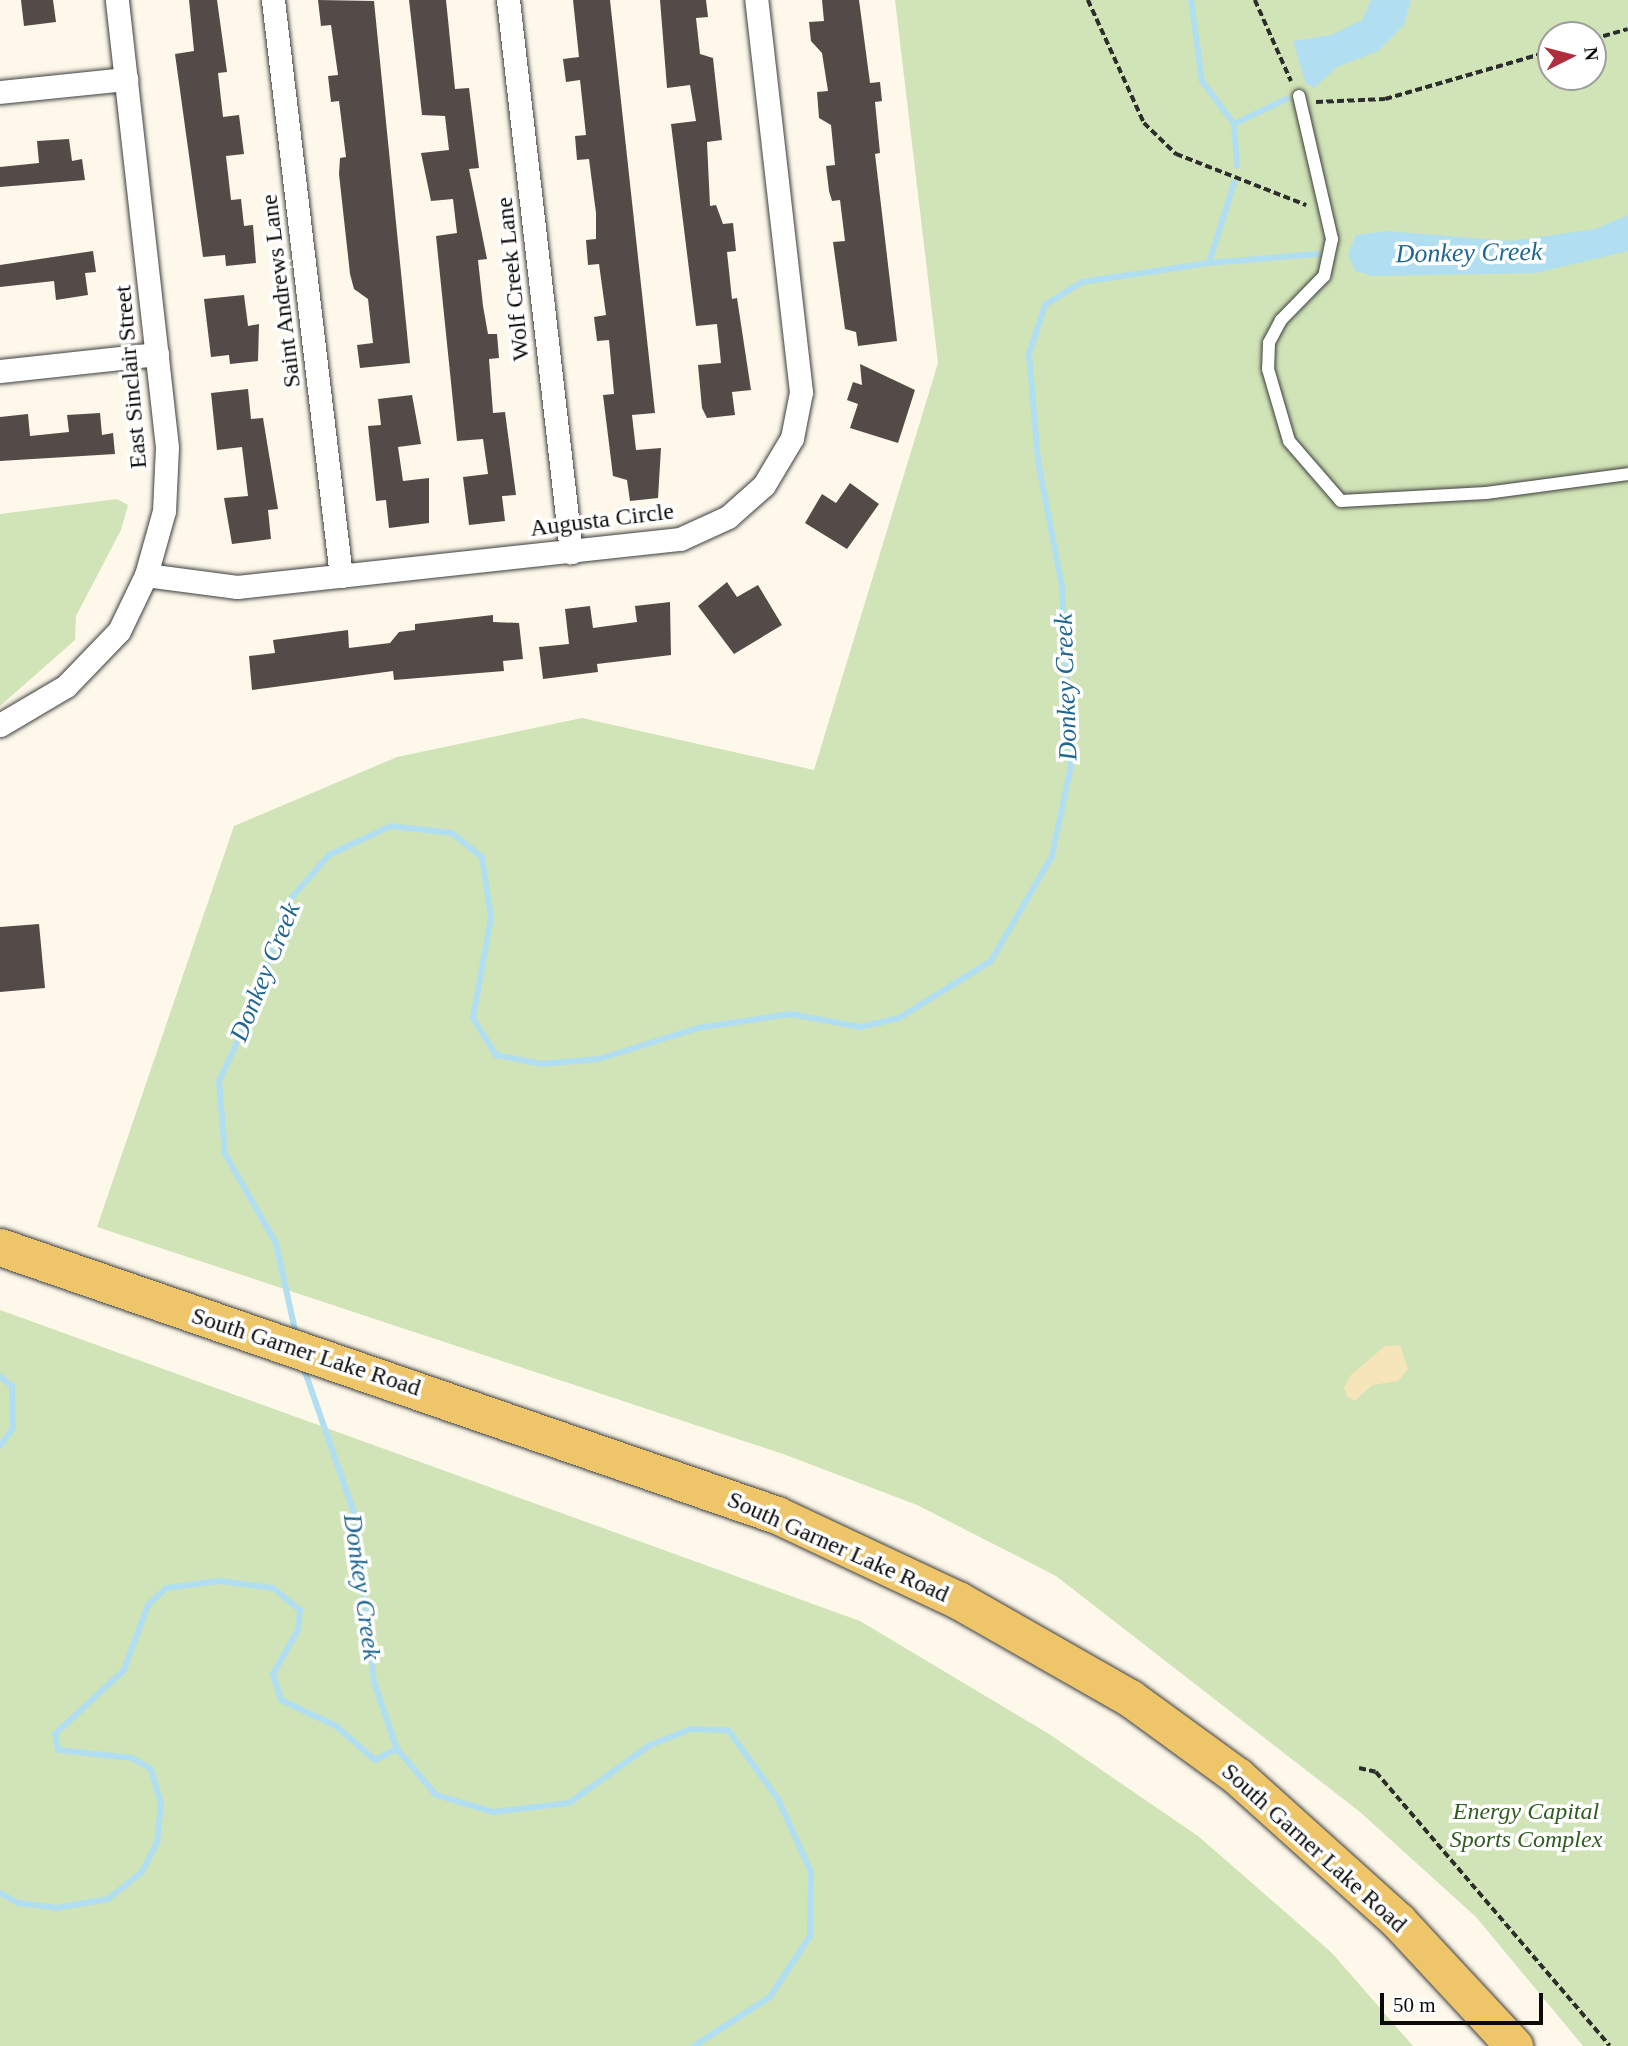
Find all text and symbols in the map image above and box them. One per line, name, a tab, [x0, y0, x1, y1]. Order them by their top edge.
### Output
north arrow	[1537, 21, 1607, 91]
text: N	[1580, 46, 1603, 62]
street label: Saint Andrews Lane	[255, 192, 307, 390]
street label: Wolf Creek Lane	[490, 196, 536, 362]
water label: Donkey Creek	[1395, 236, 1543, 270]
street label: East Sinclair Street	[109, 284, 153, 470]
street label: Augusta Circle	[528, 497, 676, 543]
water label: Donkey Creek	[1048, 613, 1084, 761]
water label: Donkey Creek	[223, 898, 307, 1046]
street label: South Garner Lake Road	[188, 1301, 424, 1403]
street label: South Garner Lake Road	[723, 1485, 953, 1609]
water label: Donkey Creek	[336, 1512, 388, 1662]
street label: South Garner Lake Road	[1215, 1757, 1413, 1939]
park label: Energy Capital Sports Complex	[1450, 1798, 1602, 1854]
scale bar	[1383, 1980, 1546, 2024]
text: 50 m	[1393, 1993, 1436, 2017]

